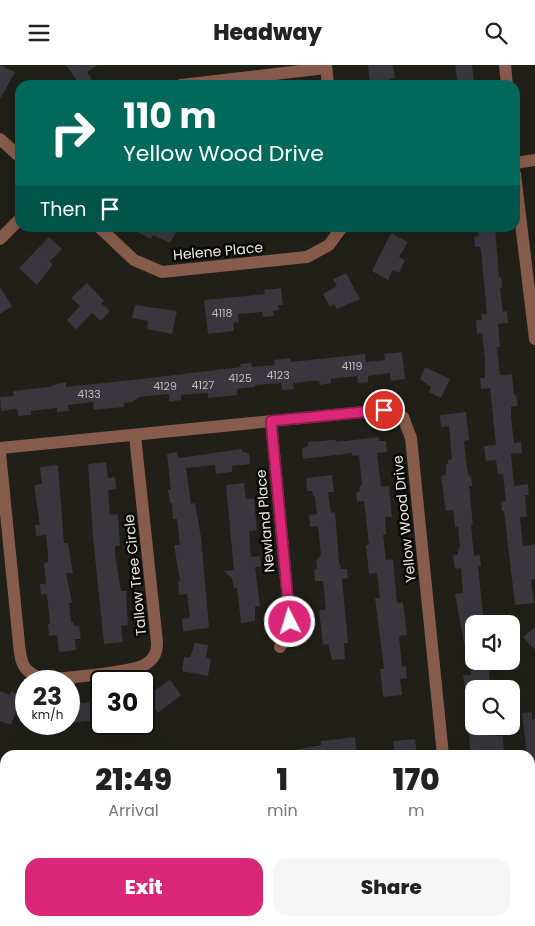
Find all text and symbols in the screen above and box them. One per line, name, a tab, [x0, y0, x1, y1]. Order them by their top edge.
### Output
text: Headway	[213, 17, 322, 48]
icon: menu	[25, 19, 53, 47]
icon: search	[482, 19, 510, 47]
text: 110 m	[123, 91, 217, 140]
icon: right	[40, 100, 105, 165]
text: Yellow Wood Drive	[123, 138, 324, 169]
icon: arrive	[96, 195, 124, 223]
text: Then	[40, 196, 86, 223]
street label: Helene Place	[172, 237, 264, 265]
house number: 4118	[212, 305, 233, 321]
house number: 4119	[342, 358, 363, 374]
house number: 4123	[266, 367, 290, 383]
house number: 4125	[228, 370, 252, 386]
house number: 4127	[192, 377, 214, 393]
house number: 4129	[153, 378, 177, 394]
house number: 4133	[77, 386, 101, 402]
pin	[363, 389, 405, 431]
icon: arrive	[370, 396, 398, 424]
street label: Yellow Wood Drive	[387, 454, 421, 584]
street label: Newland Place	[251, 468, 279, 573]
street label: Tallow Tree Circle	[119, 513, 151, 637]
position arrow	[263, 595, 315, 647]
map controls	[465, 615, 520, 735]
button: sound	[465, 615, 520, 670]
speed limit sign: 30	[90, 670, 155, 735]
text: 23	[33, 679, 62, 714]
button: search	[465, 680, 520, 735]
text: km/h	[32, 706, 63, 723]
text: 21:49	[95, 758, 172, 801]
text: 1	[276, 758, 288, 801]
text: 170	[393, 758, 440, 801]
text: Arrival	[108, 799, 159, 822]
text: min	[267, 799, 298, 822]
text: m	[408, 799, 425, 822]
button: Exit	[25, 858, 263, 916]
button: Share	[273, 858, 510, 916]

